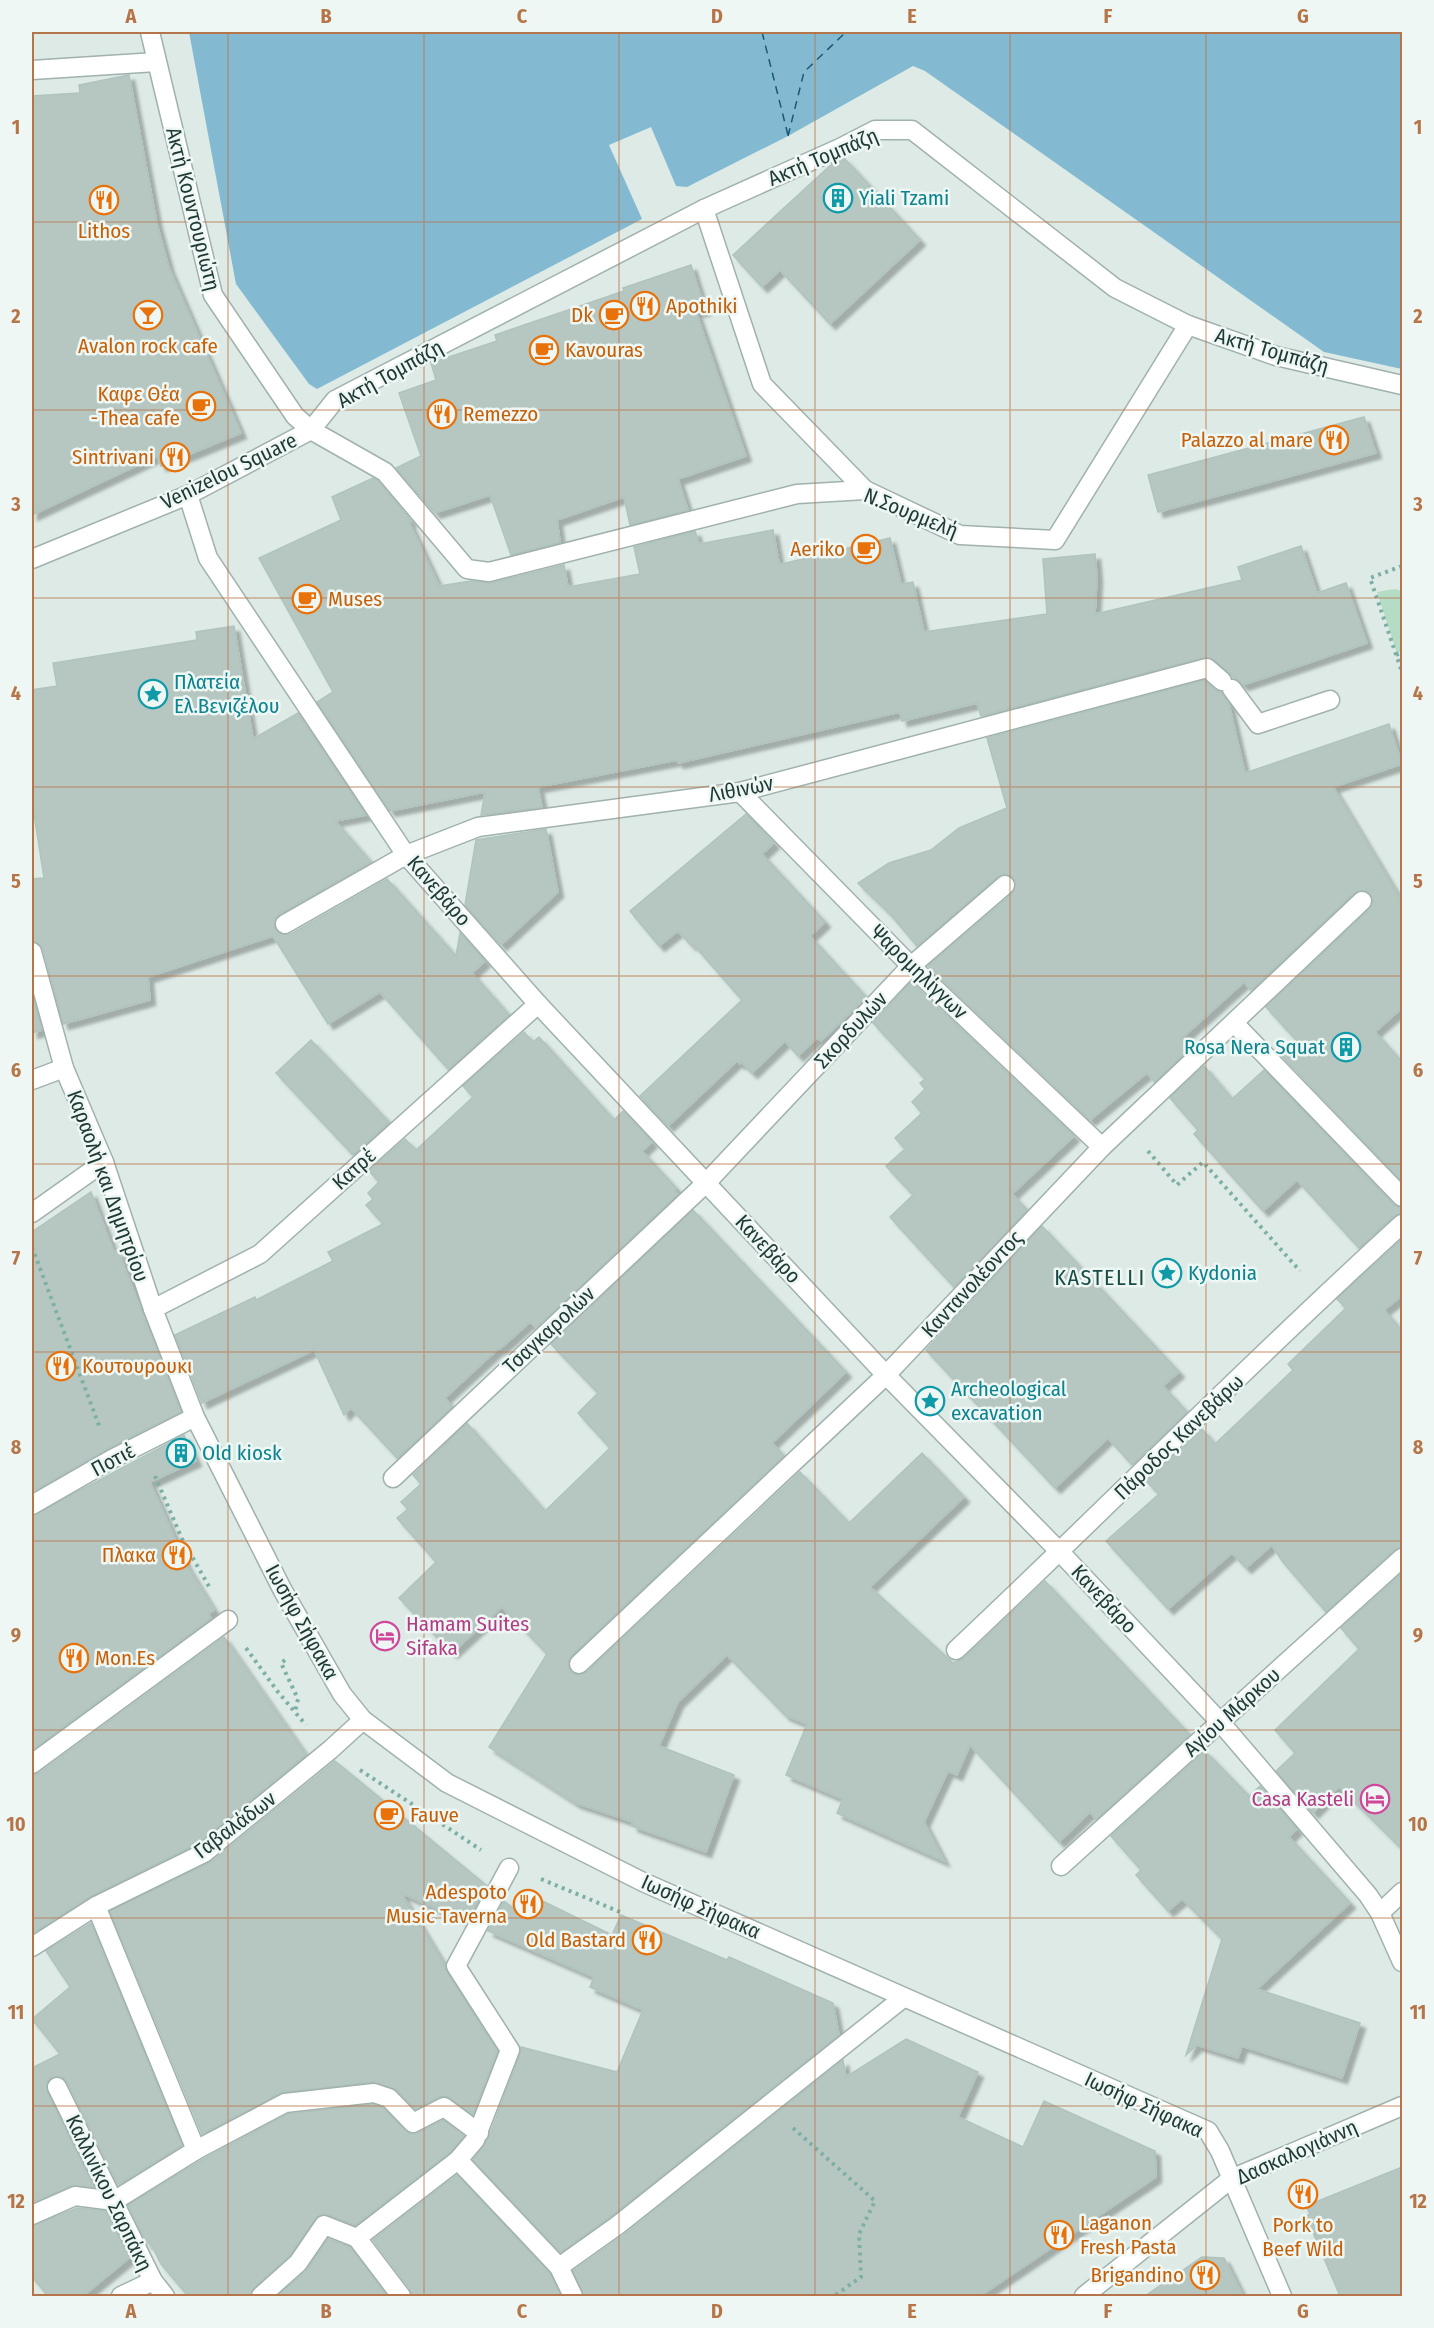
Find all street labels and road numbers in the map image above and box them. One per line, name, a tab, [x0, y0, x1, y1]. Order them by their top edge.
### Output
street label: Ακτή Τομπάζη	[764, 122, 882, 192]
street label: Ακτή Κουντουριώτη	[160, 125, 226, 293]
street label: Ακτή Τομπάζη	[1212, 322, 1332, 380]
street label: Ακτή Τομπάζη	[332, 334, 448, 414]
street label: Venizelou Square	[157, 427, 301, 515]
street label: Ν.Σουρμελή	[860, 482, 962, 544]
street label: Λιθινών	[707, 770, 775, 808]
street label: Κανεβάρο	[401, 851, 477, 931]
street label: Ψαρομηλίγγων	[865, 919, 973, 1025]
street label: Σκορδυλών	[809, 986, 893, 1074]
street label: Καραολή και Δημητρίου	[61, 1087, 155, 1285]
street label: Κατρέ	[327, 1143, 381, 1195]
street label: Κανεβάρο	[730, 1209, 806, 1289]
street label: Καντανολέοντος	[916, 1225, 1028, 1343]
street label: Τσαγκαρολών	[498, 1281, 600, 1379]
street label: Πάροδος Κανεβάρω	[1109, 1369, 1249, 1505]
street label: Ποτιέ	[87, 1438, 139, 1482]
street label: Κανεβάρο	[1066, 1559, 1142, 1639]
street label: Ιωσήφ Σήφακα	[260, 1560, 344, 1684]
street label: Αγίου Μάρκου	[1178, 1662, 1286, 1762]
street label: Γαβαλάδων	[189, 1786, 281, 1864]
street label: Ιωσήφ Σήφακα	[637, 1869, 765, 1945]
street label: Ιωσήφ Σήφακα	[1081, 2066, 1207, 2144]
street label: Καλλινίκου Σαρπάκη	[60, 2110, 158, 2276]
street label: Δασκαλογιάννη	[1232, 2114, 1362, 2190]

